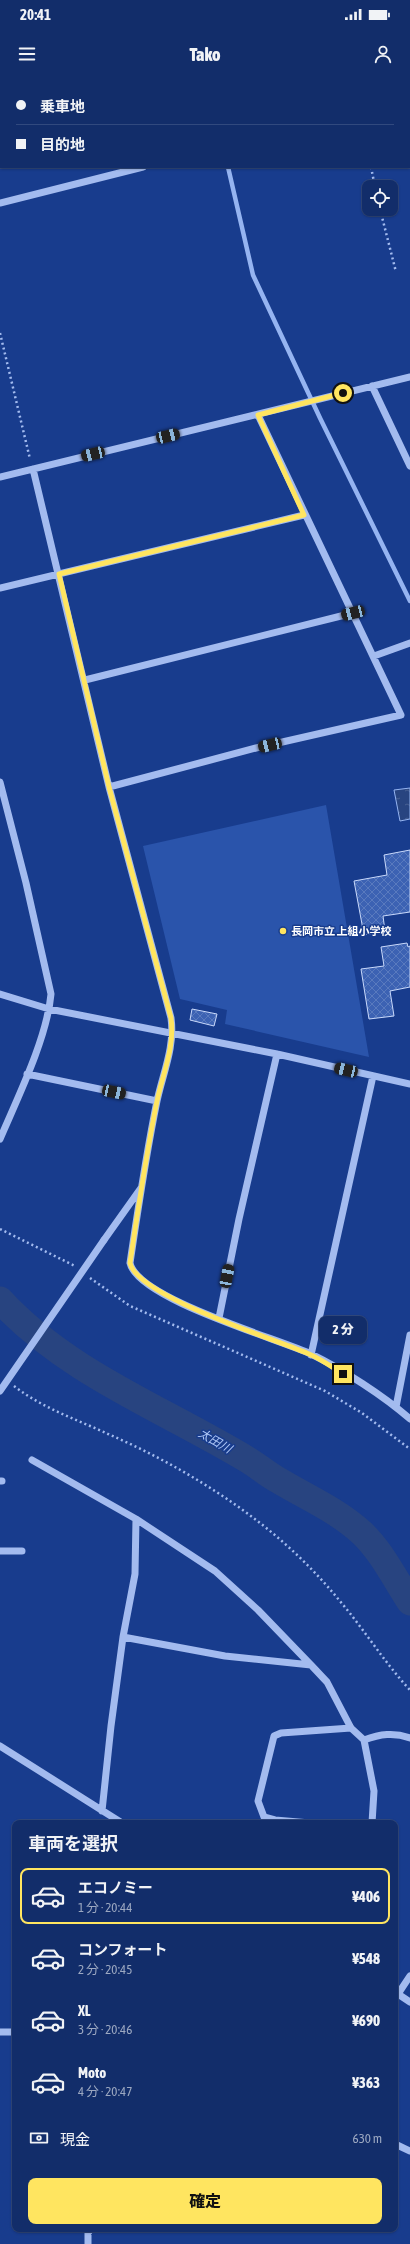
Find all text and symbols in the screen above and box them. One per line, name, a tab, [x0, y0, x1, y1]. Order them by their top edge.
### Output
text: 20:41	[20, 6, 51, 23]
icon: menu	[16, 43, 38, 65]
icon: person	[372, 43, 394, 65]
text: Tako	[189, 44, 221, 65]
text: 乗車地	[40, 98, 85, 115]
text: 目的地	[40, 136, 85, 153]
map controls	[362, 180, 398, 216]
button: locate	[362, 180, 398, 216]
route start	[334, 384, 352, 402]
car	[155, 427, 181, 445]
car	[80, 445, 106, 463]
car	[340, 604, 366, 622]
car	[257, 736, 283, 754]
place label: 長岡市立 上組小学校	[291, 925, 392, 937]
marker: 長岡市立 上組小学校	[278, 926, 288, 936]
car	[333, 1061, 359, 1079]
car	[101, 1084, 127, 1100]
car	[219, 1263, 235, 1289]
callout: 2 分	[319, 1316, 367, 1344]
text: 2 分	[333, 1322, 353, 1337]
route end	[334, 1365, 352, 1383]
water label: 太田川	[196, 1426, 236, 1457]
text: 車両を選択	[28, 1833, 118, 1854]
icon: car	[30, 1878, 66, 1914]
text: エコノミー	[78, 1879, 153, 1896]
text: ¥406	[352, 1888, 380, 1905]
text: 1 分 · 20:44	[78, 1900, 132, 1915]
icon: car	[30, 1940, 66, 1976]
text: コンフォート	[78, 1941, 168, 1958]
text: ¥548	[352, 1950, 380, 1967]
text: 2 分 · 20:45	[78, 1962, 132, 1977]
icon: car	[30, 2002, 66, 2038]
text: XL	[78, 2002, 91, 2019]
text: ¥690	[352, 2012, 380, 2029]
text: 3 分 · 20:46	[78, 2022, 132, 2037]
icon: car	[30, 2064, 66, 2100]
text: Moto	[78, 2064, 106, 2081]
text: ¥363	[352, 2074, 380, 2091]
text: 4 分 · 20:47	[78, 2084, 132, 2099]
icon: cash	[28, 2127, 50, 2149]
text: 現金	[60, 2131, 90, 2148]
text: 630 m	[353, 2131, 382, 2146]
button: 確定	[28, 2178, 382, 2224]

